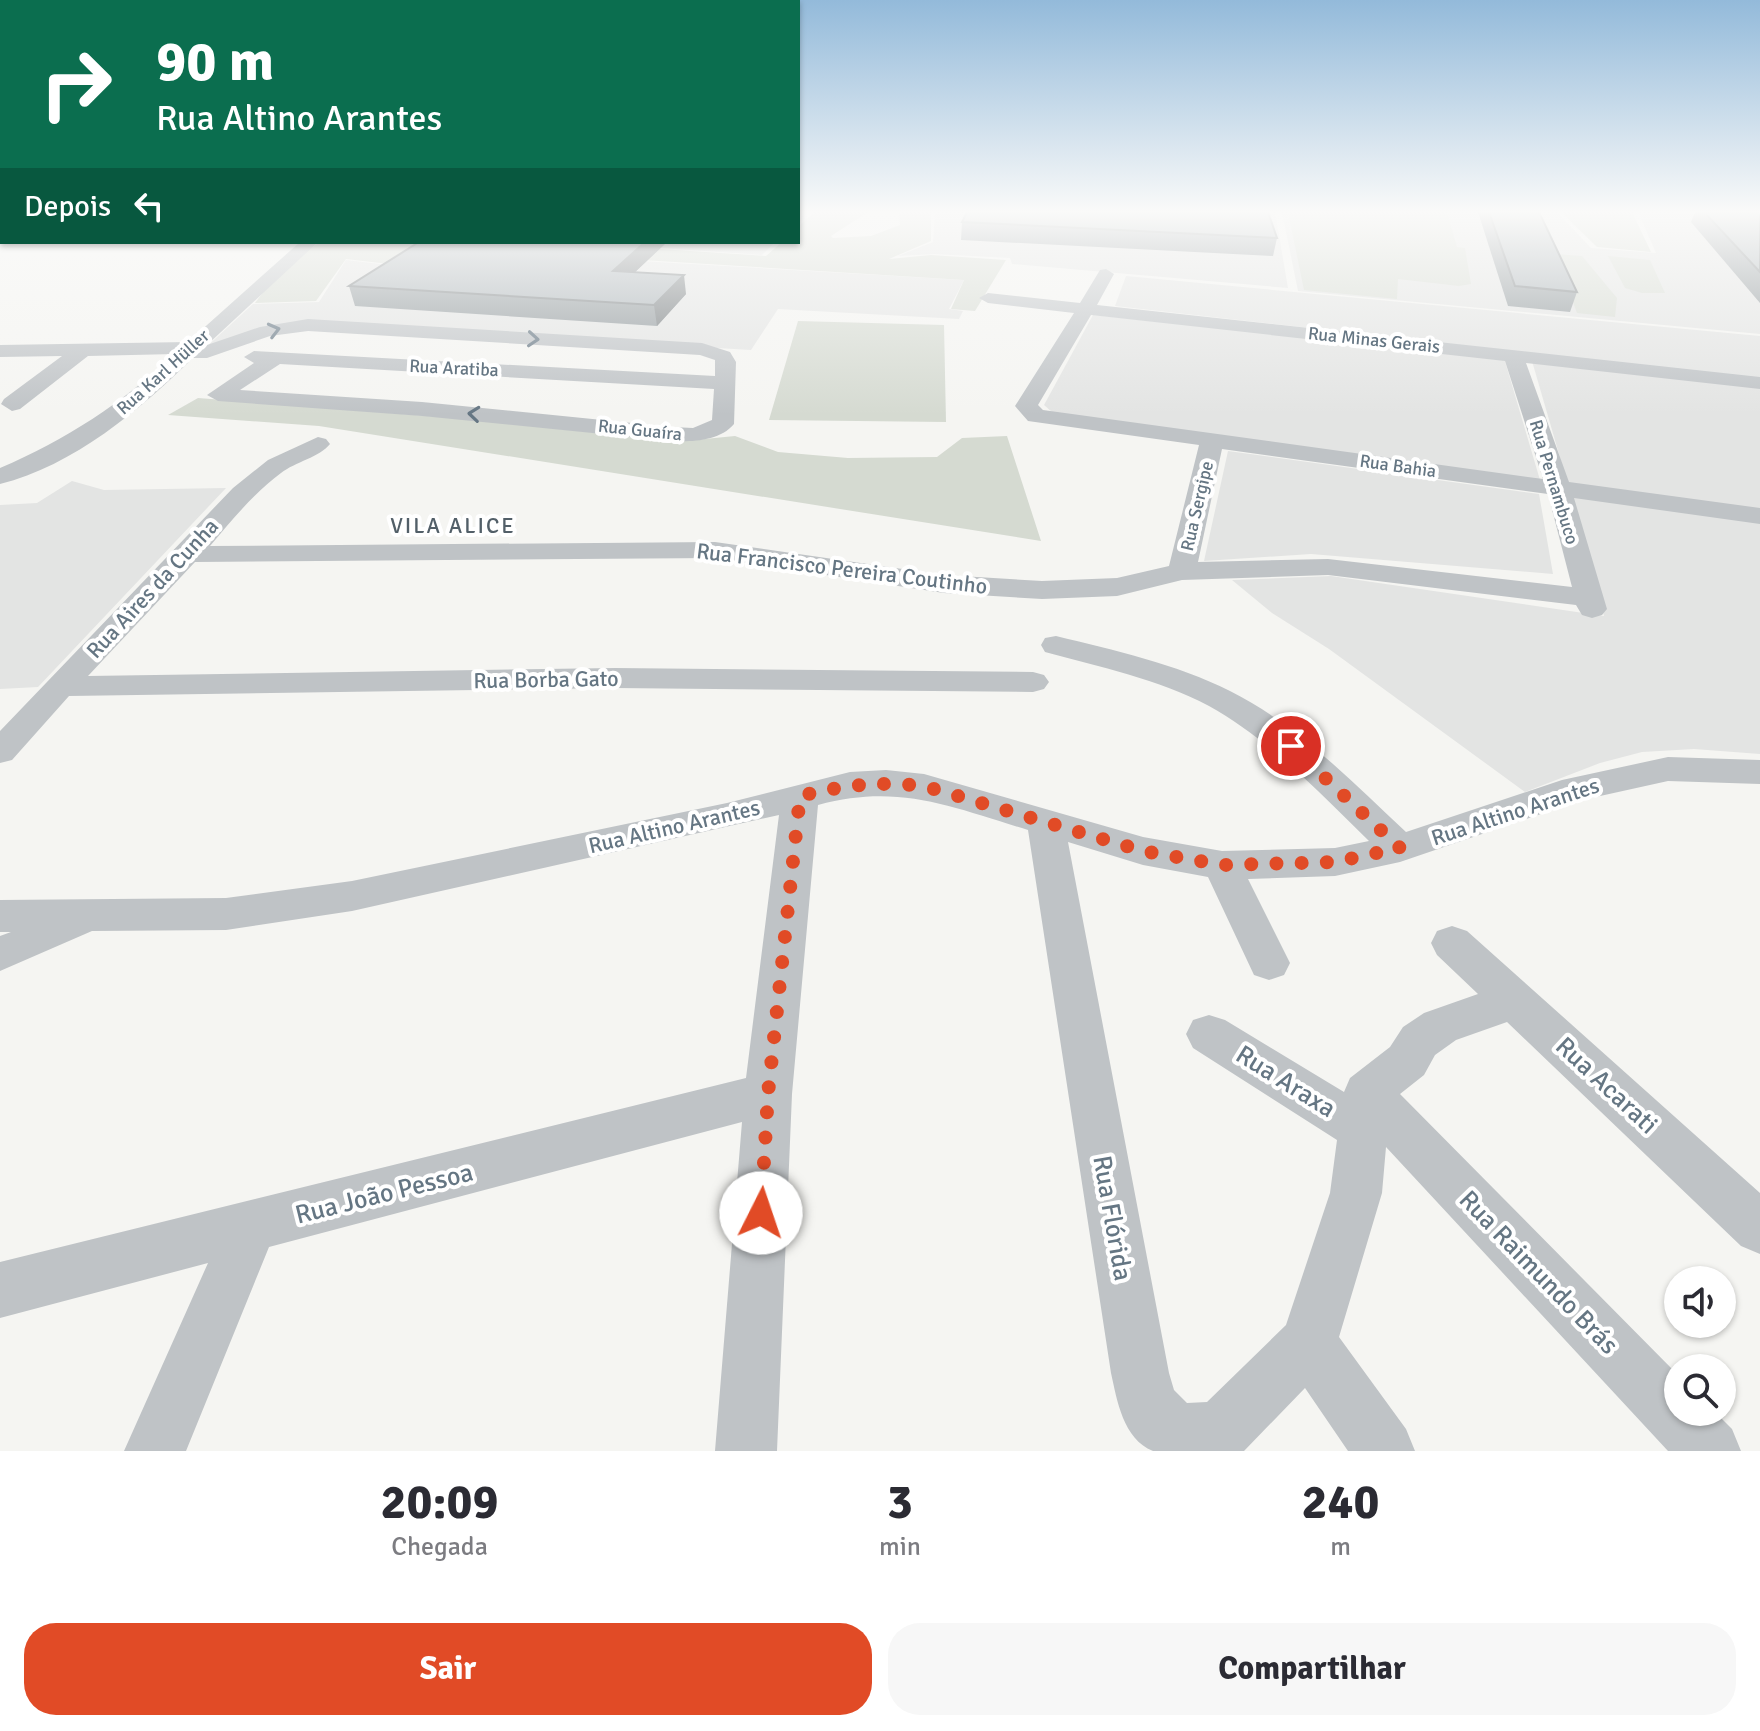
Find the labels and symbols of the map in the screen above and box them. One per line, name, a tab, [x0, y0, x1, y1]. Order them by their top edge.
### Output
one-way arrow	[267, 322, 281, 339]
street label: Rua Minas Gerais	[1307, 322, 1441, 358]
street label: Rua Karl Hüller	[112, 324, 214, 419]
one-way arrow	[527, 330, 540, 347]
street label: Rua Aratiba	[409, 355, 499, 381]
one-way arrow	[467, 405, 480, 422]
street label: Rua Guaíra	[597, 415, 683, 445]
street label: Rua Pernambuco	[1525, 417, 1583, 547]
street label: Rua Bahia	[1358, 450, 1438, 482]
street label: Rua Sergipe	[1176, 459, 1218, 553]
district label: VILA ALICE	[390, 512, 516, 539]
street label: Rua Aires da Cunha	[81, 513, 224, 664]
street label: Rua Francisco Pereira Coutinho	[695, 537, 989, 600]
street label: Rua Borba Gato	[473, 665, 619, 694]
pin	[1257, 712, 1325, 780]
street label: Rua Altino Arantes	[1428, 772, 1602, 851]
street label: Rua Altino Arantes	[586, 794, 762, 859]
street label: Rua Acarati	[1549, 1030, 1664, 1141]
street label: Rua Araxa	[1230, 1039, 1341, 1125]
street label: Rua Flórida	[1085, 1153, 1139, 1283]
street label: Rua João Pessoa	[292, 1156, 476, 1232]
position arrow	[719, 1171, 803, 1255]
street label: Rua Raimundo Brás	[1452, 1184, 1625, 1361]

